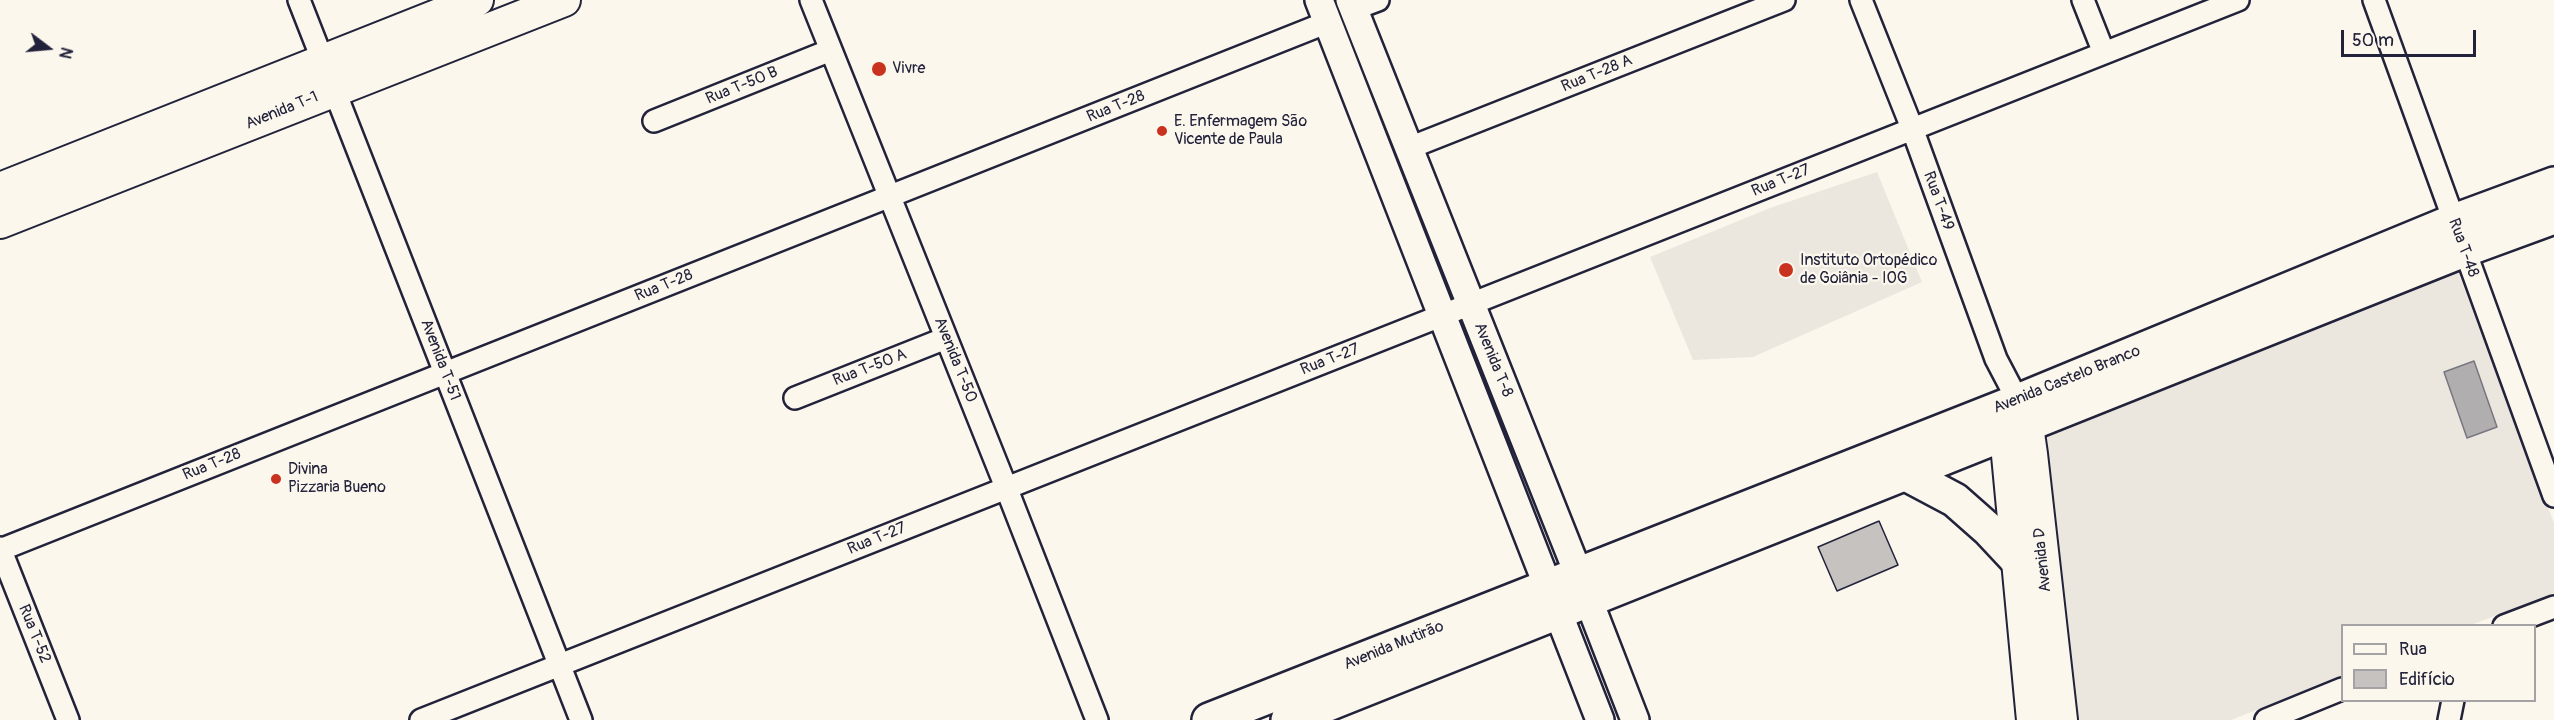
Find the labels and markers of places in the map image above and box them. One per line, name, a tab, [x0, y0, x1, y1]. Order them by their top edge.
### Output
place label: Vivre	[892, 59, 925, 79]
marker: Vivre	[870, 60, 888, 78]
place label: E. Enfermagem São Vicente de Paula	[1174, 112, 1307, 150]
marker: E. Enfermagem São Vicente de Paula	[1155, 124, 1169, 138]
place label: Instituto Ortopédico de Goiânia - IOG	[1800, 251, 1937, 289]
marker: Instituto Ortopédico de Goiânia - IOG	[1777, 261, 1795, 279]
place label: Divina Pizzaria Bueno	[288, 460, 386, 498]
marker: Divina Pizzaria Bueno	[269, 472, 283, 486]

